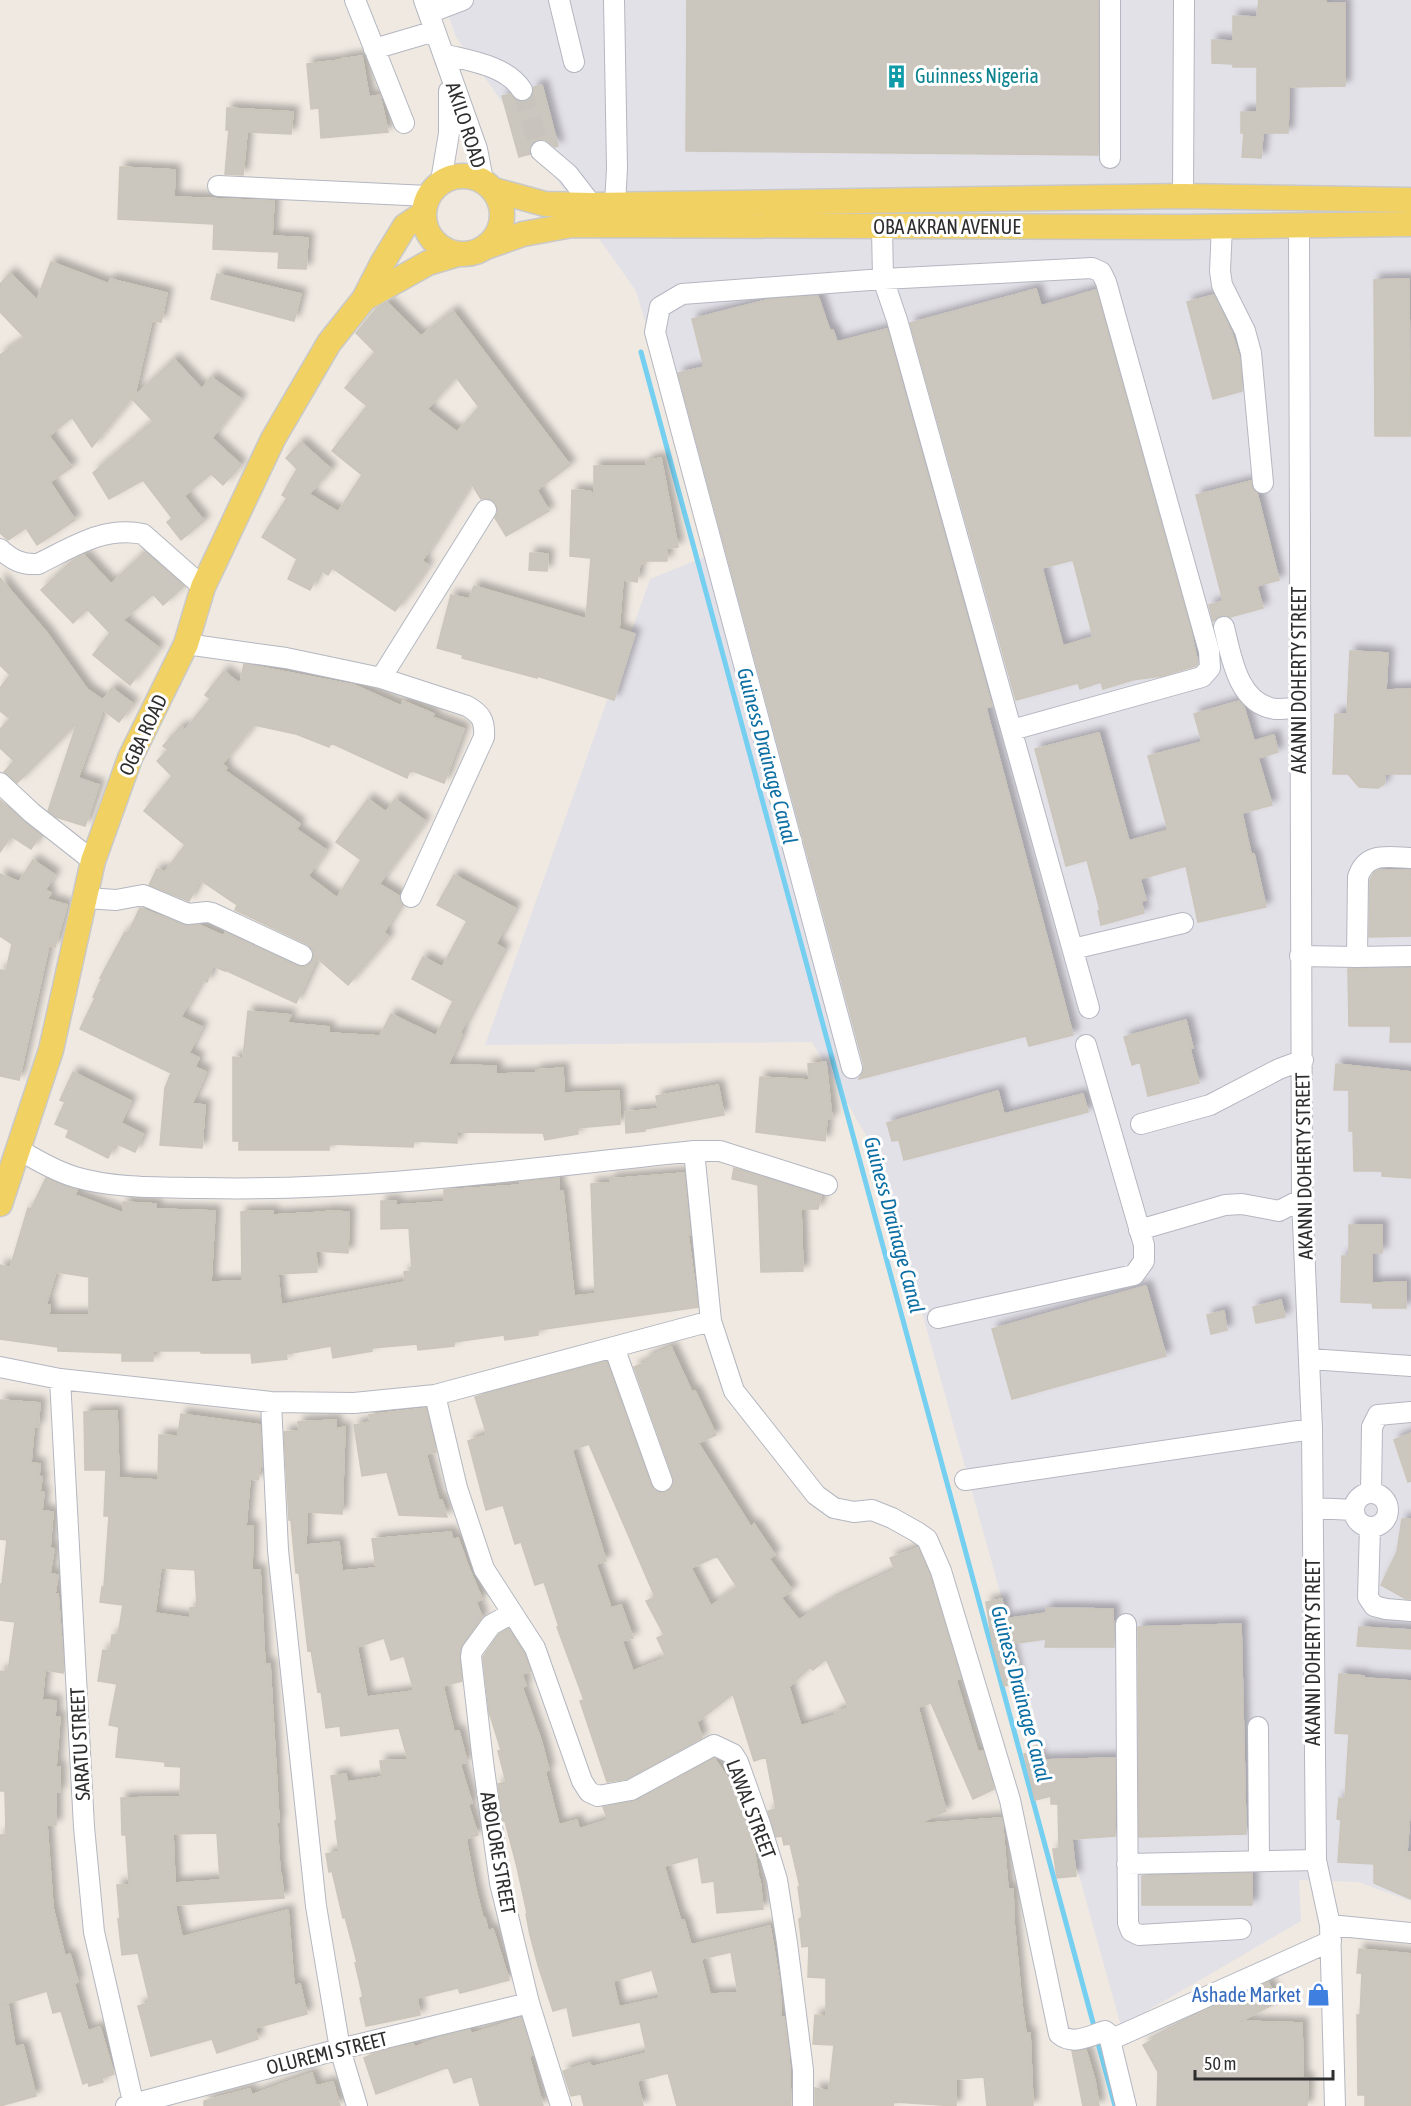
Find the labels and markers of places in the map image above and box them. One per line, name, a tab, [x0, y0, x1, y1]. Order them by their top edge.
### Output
building icon: Guinness Nigeria	[884, 63, 910, 89]
place label: Guinness Nigeria	[915, 64, 1039, 87]
shop icon: Ashade Market	[1306, 1982, 1332, 2008]
place label: Ashade Market	[1192, 1983, 1301, 2006]

